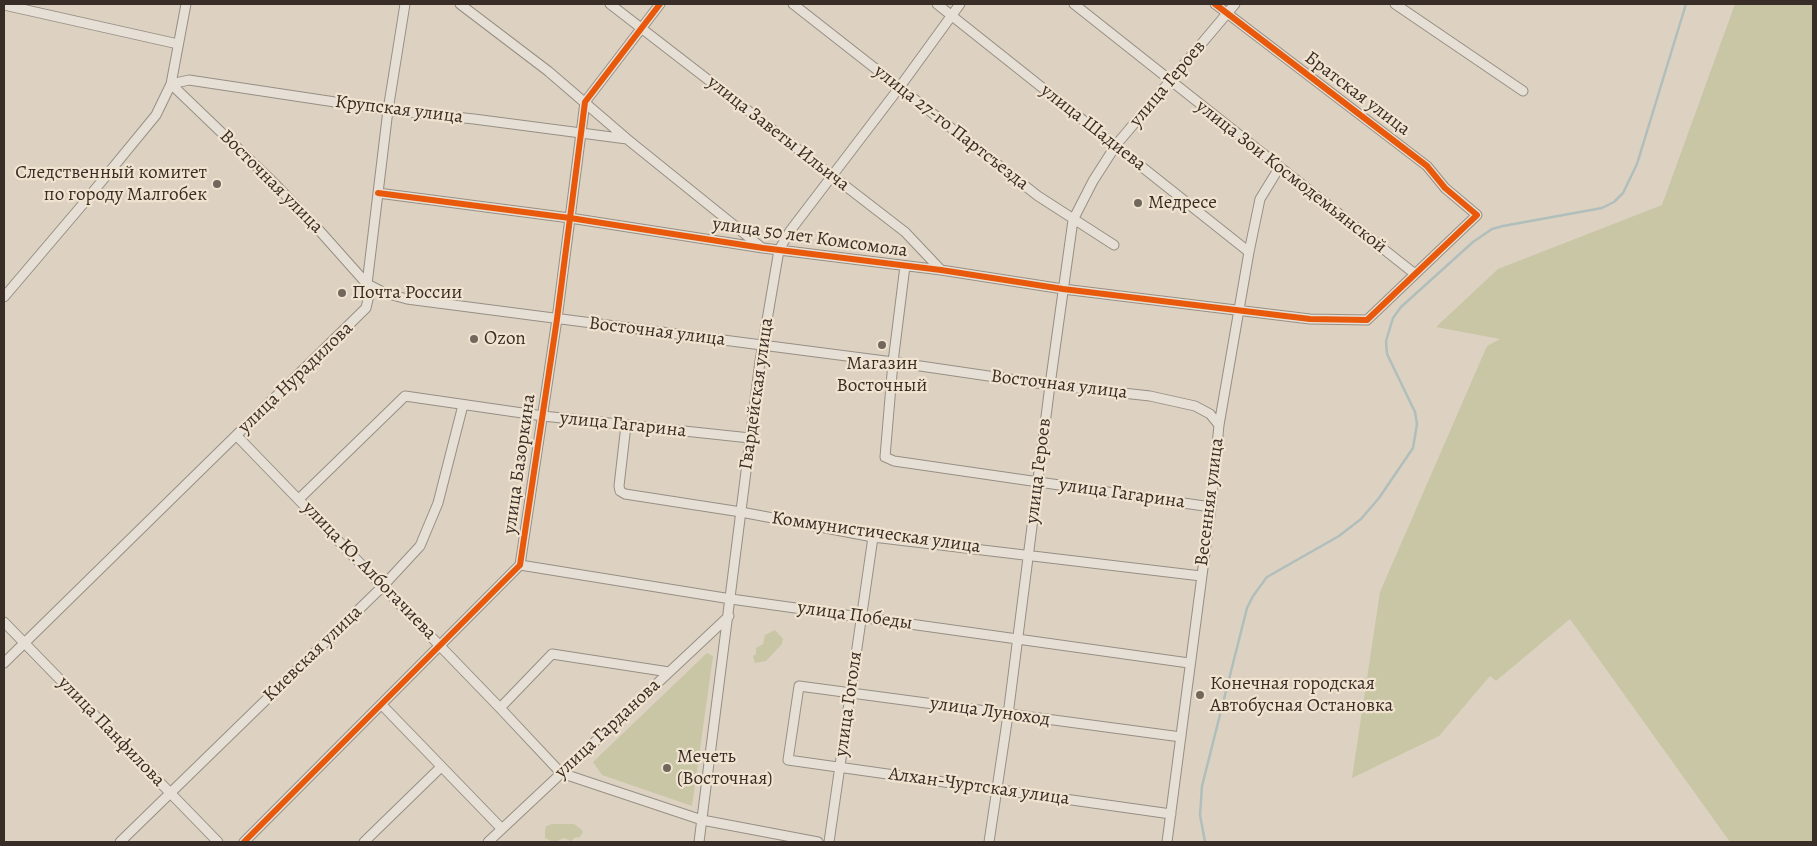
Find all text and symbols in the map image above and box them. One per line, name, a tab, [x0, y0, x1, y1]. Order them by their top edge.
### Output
street label: улица Героев	[1125, 36, 1211, 132]
street label: Братская улица	[1300, 47, 1414, 141]
street label: улица 27-го Партсъезда	[869, 60, 1033, 196]
street label: улица Заветы Ильича	[702, 71, 854, 197]
street label: улица Шадиева	[1036, 80, 1150, 176]
street label: Крупская улица	[334, 91, 464, 129]
street label: улица Зои Космодемьянской	[1191, 95, 1391, 259]
street label: Восточная улица	[214, 125, 328, 239]
place label: Следственный комитет по городу Малгобек	[15, 162, 207, 206]
marker: Следственный комитет по городу Малгобек	[211, 178, 223, 190]
place label: Медресе	[1148, 192, 1217, 214]
marker: Медресе	[1132, 197, 1144, 209]
street label: улица 50 лет Комсомола	[711, 213, 909, 263]
place label: Почта России	[352, 282, 462, 304]
marker: Почта России	[336, 287, 348, 299]
street label: Восточная улица	[587, 312, 727, 352]
street label: Гвардейская улица	[735, 316, 779, 472]
street label: улица Нурадилова	[234, 317, 358, 439]
place label: Ozon	[484, 328, 526, 350]
marker: Ozon	[468, 333, 480, 345]
marker: Магазин Восточный	[876, 339, 888, 351]
place label: Магазин Восточный	[836, 353, 928, 397]
street label: Восточная улица	[989, 365, 1129, 405]
street label: улица Базоркина	[499, 393, 541, 535]
street label: улица Гагарина	[559, 407, 687, 443]
street label: улица Героев	[1021, 417, 1057, 525]
street label: Весенняя улица	[1191, 437, 1229, 567]
street label: улица Гагарина	[1058, 474, 1186, 514]
street label: улица Ю. Албогачиева	[297, 497, 441, 645]
street label: Коммунистическая улица	[770, 507, 982, 559]
street label: улица Победы	[796, 597, 914, 635]
street label: Киевская улица	[259, 601, 367, 707]
street label: улица Гоголя	[830, 650, 868, 758]
street label: улица Панфилова	[53, 672, 169, 792]
place label: Конечная городская Автобусная Остановка	[1210, 673, 1393, 717]
street label: улица Гарданова	[551, 674, 665, 784]
marker: Конечная городская Автобусная Остановка	[1194, 689, 1206, 701]
street label: улица Луноход	[929, 692, 1051, 732]
place label: Мечеть (Восточная)	[677, 746, 773, 790]
marker: Мечеть (Восточная)	[661, 762, 673, 774]
street label: Алхан-Чуртская улица	[887, 763, 1071, 811]

